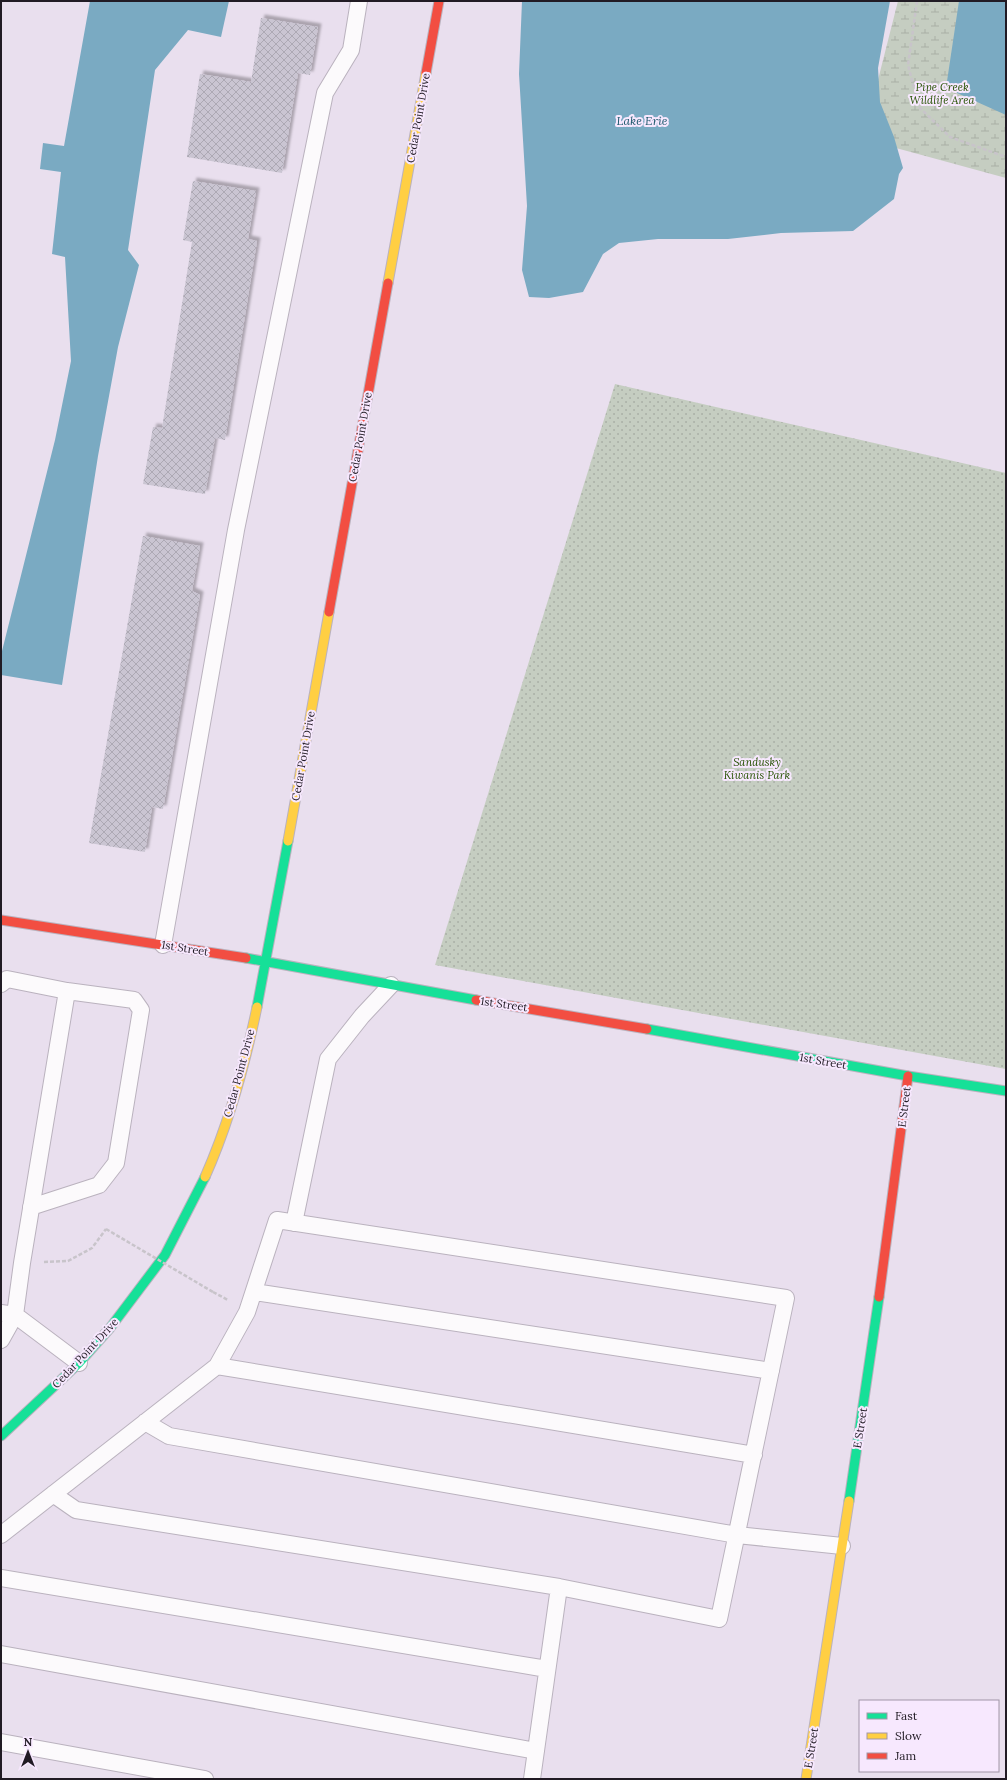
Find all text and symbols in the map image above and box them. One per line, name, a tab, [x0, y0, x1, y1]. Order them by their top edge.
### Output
street label: Cedar Point Drive	[403, 72, 433, 164]
park label: Pipe Creek Wildlife Area	[910, 80, 975, 107]
water label: Lake Erie	[616, 113, 668, 128]
street label: Cedar Point Drive	[345, 391, 375, 483]
street label: Cedar Point Drive	[288, 710, 318, 802]
park label: Sandusky Kiwanis Park	[724, 755, 791, 782]
street label: 1st Street	[160, 937, 210, 959]
street label: 1st Street	[480, 994, 529, 1014]
street label: Cedar Point Drive	[220, 1027, 258, 1119]
street label: 1st Street	[798, 1050, 848, 1072]
street label: E Street	[895, 1085, 914, 1128]
street label: Cedar Point Drive	[49, 1315, 121, 1391]
street label: E Street	[850, 1406, 870, 1449]
legend	[859, 1700, 999, 1772]
text: Fast	[895, 1708, 918, 1723]
street label: E Street	[801, 1726, 821, 1769]
text: Slow	[895, 1728, 922, 1743]
north arrow	[8, 1732, 48, 1772]
text: N	[24, 1735, 33, 1749]
text: Jam	[894, 1748, 916, 1763]

